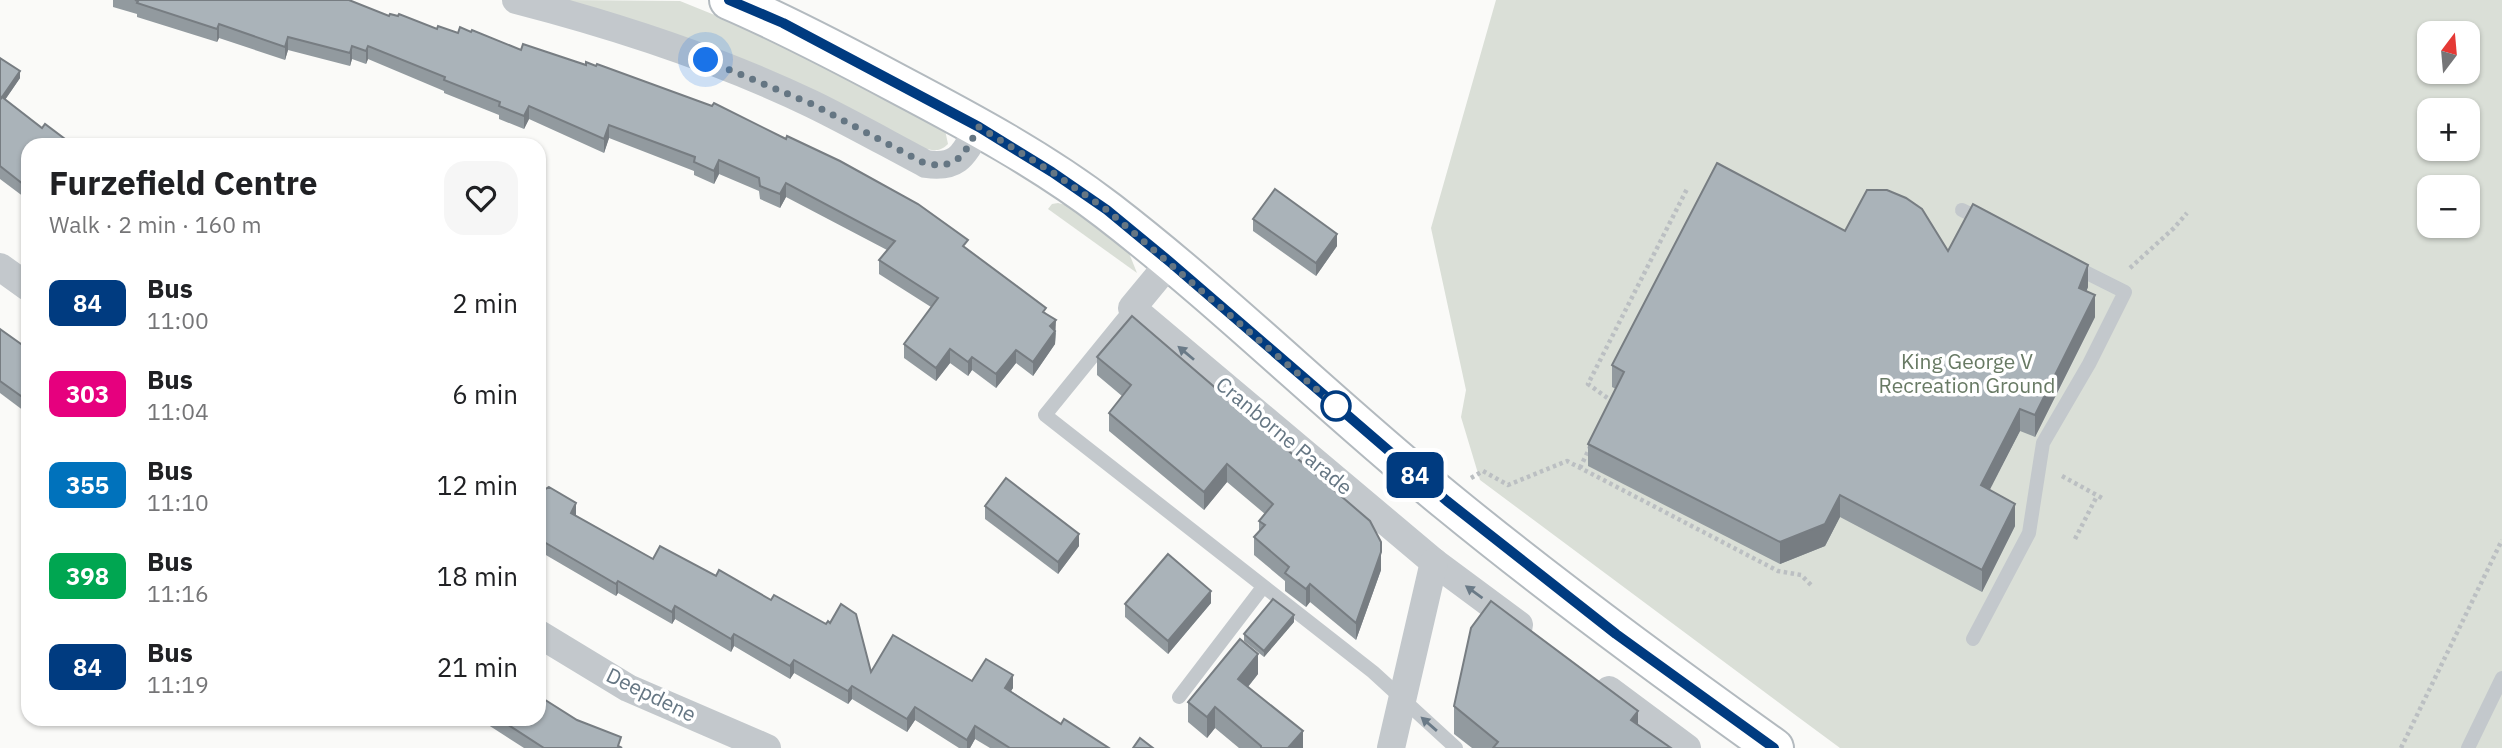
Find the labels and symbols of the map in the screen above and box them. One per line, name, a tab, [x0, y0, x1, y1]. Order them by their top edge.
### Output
north arrow	[2417, 21, 2480, 84]
your location	[688, 42, 723, 77]
one-way arrow	[1177, 346, 1194, 361]
park label: King George V Recreation Ground	[1879, 347, 2055, 399]
street label: Cranborne Parade	[1210, 370, 1359, 501]
unlabelled marker	[1321, 391, 1351, 421]
line badge: 84	[1384, 452, 1446, 498]
one-way arrow	[1465, 585, 1483, 599]
street label: Deepdene	[602, 660, 701, 728]
one-way arrow	[1421, 717, 1438, 732]

